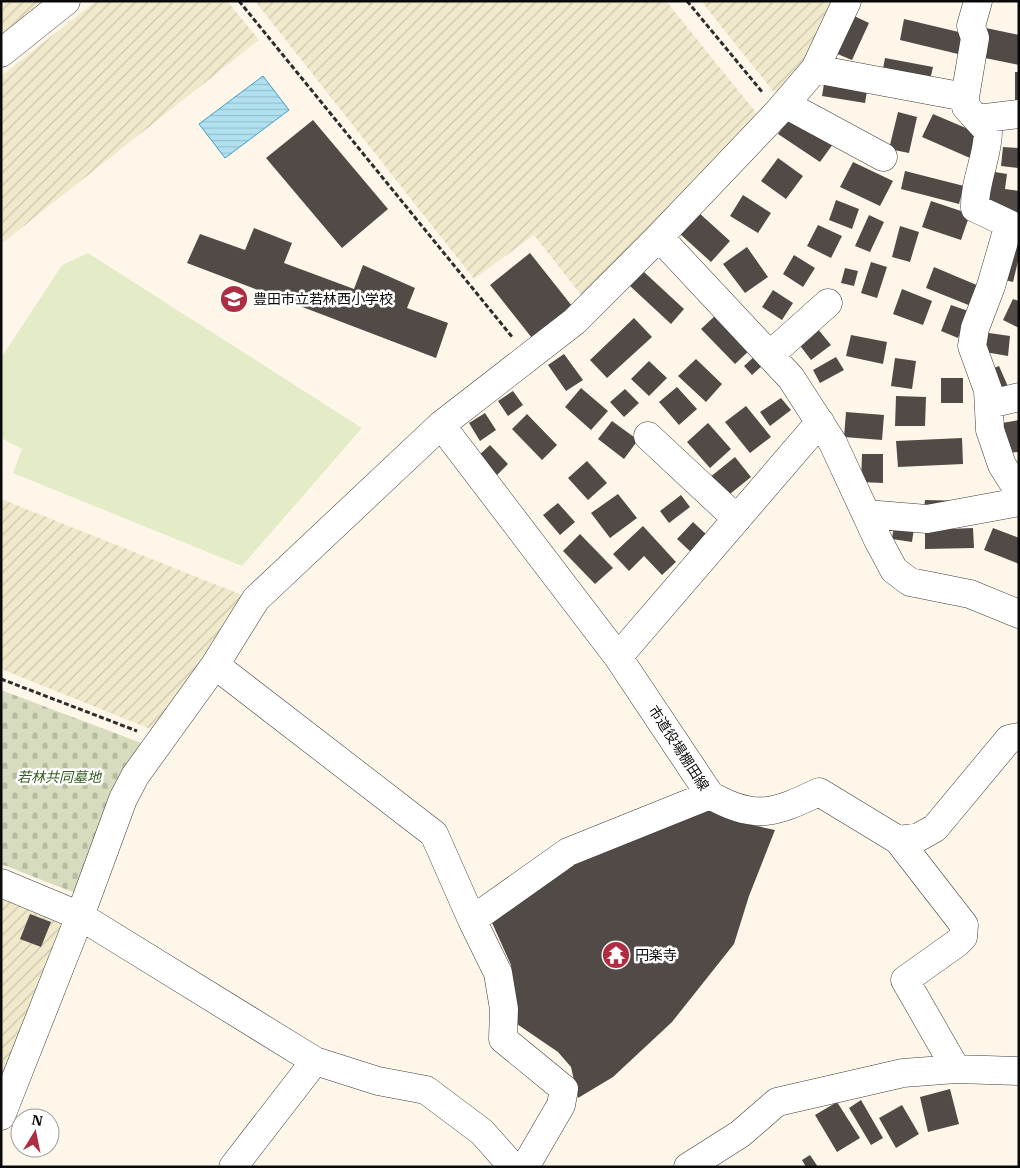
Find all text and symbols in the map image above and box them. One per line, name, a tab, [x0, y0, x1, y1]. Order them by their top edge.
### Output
school or university icon: 豊田市立若林西小学校	[219, 284, 249, 314]
place label: 豊田市立若林西小学校	[253, 290, 393, 308]
street label: 市道役場棚田線	[645, 702, 713, 794]
park label: 若林共同墓地	[17, 768, 103, 786]
temple icon: 円楽寺	[601, 940, 631, 970]
place label: 円楽寺	[635, 946, 677, 964]
north arrow	[10, 1108, 60, 1158]
text: N	[30, 1110, 44, 1130]

